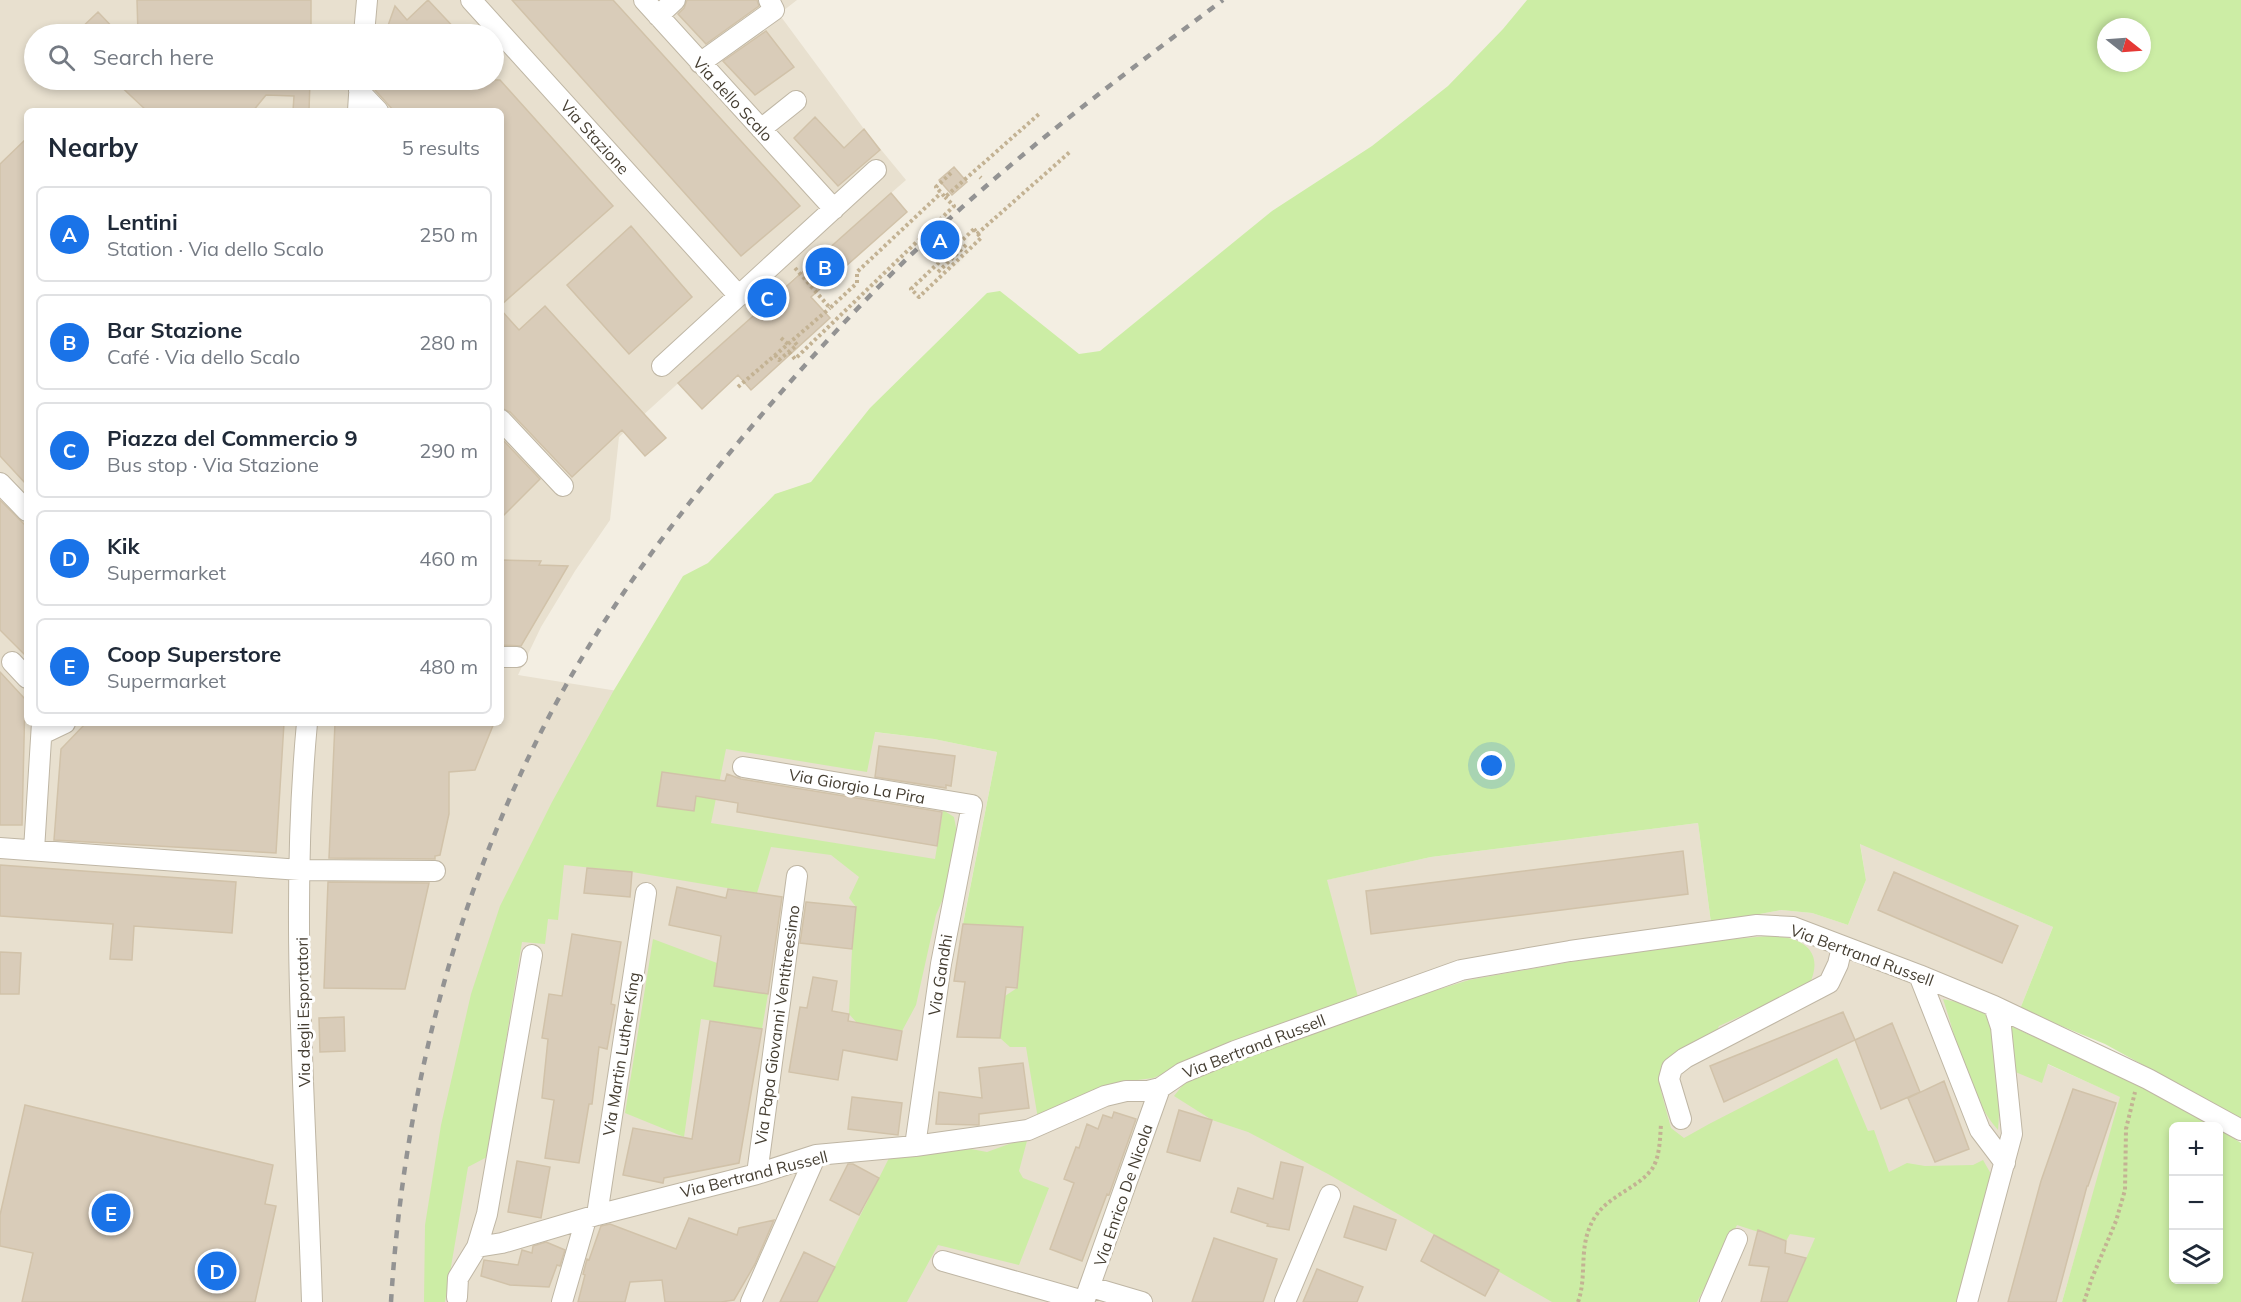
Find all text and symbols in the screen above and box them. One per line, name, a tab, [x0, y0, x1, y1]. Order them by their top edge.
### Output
north arrow	[2097, 18, 2151, 72]
search box	[24, 24, 504, 90]
icon: search	[45, 41, 78, 74]
text: Search here	[93, 43, 214, 71]
street label: Via dello Scalo	[689, 53, 777, 145]
street label: Via Stazione	[556, 96, 634, 178]
text: Nearby	[48, 131, 138, 164]
text: 5 results	[402, 135, 480, 160]
text: Lentini	[107, 208, 178, 236]
pin: A	[920, 218, 960, 262]
text: A	[62, 222, 77, 247]
text: 250 m	[419, 222, 478, 247]
text: Station · Via dello Scalo	[107, 236, 324, 261]
pin: B	[806, 244, 844, 290]
pin: C	[748, 276, 786, 320]
text: Bar Stazione	[107, 316, 242, 344]
text: B	[63, 330, 76, 355]
text: 280 m	[419, 330, 478, 355]
text: Café · Via dello Scalo	[107, 344, 300, 369]
text: Piazza del Commercio 9	[107, 424, 358, 452]
text: C	[63, 438, 76, 463]
text: 290 m	[419, 438, 478, 463]
text: Bus stop · Via Stazione	[107, 452, 319, 477]
text: Kik	[107, 532, 140, 560]
text: D	[62, 546, 77, 571]
text: 460 m	[419, 546, 478, 571]
text: Supermarket	[107, 560, 226, 585]
text: Coop Superstore	[107, 640, 281, 668]
text: E	[64, 654, 75, 679]
text: 480 m	[419, 654, 478, 679]
text: Supermarket	[107, 668, 226, 693]
your location	[1477, 751, 1506, 780]
street label: Via Giorgio La Pira	[787, 764, 927, 808]
street label: Via Papa Giovanni Ventitreesimo	[750, 904, 804, 1146]
street label: Via Bertrand Russell	[1788, 920, 1936, 990]
street label: Via Gandhi	[924, 933, 956, 1017]
street label: Via degli Esportatori	[292, 937, 314, 1087]
street label: Via Martin Luther King	[598, 971, 644, 1137]
street label: Via Bertrand Russell	[1180, 1010, 1328, 1082]
street label: Via Enrico De Nicola	[1089, 1121, 1157, 1269]
map controls	[2169, 1122, 2223, 1284]
button: +	[2169, 1122, 2223, 1176]
street label: Via Bertrand Russell	[678, 1146, 830, 1202]
button: −	[2169, 1176, 2223, 1230]
pin: E	[92, 1190, 130, 1236]
button: layers	[2169, 1230, 2223, 1284]
pin: D	[198, 1248, 236, 1294]

